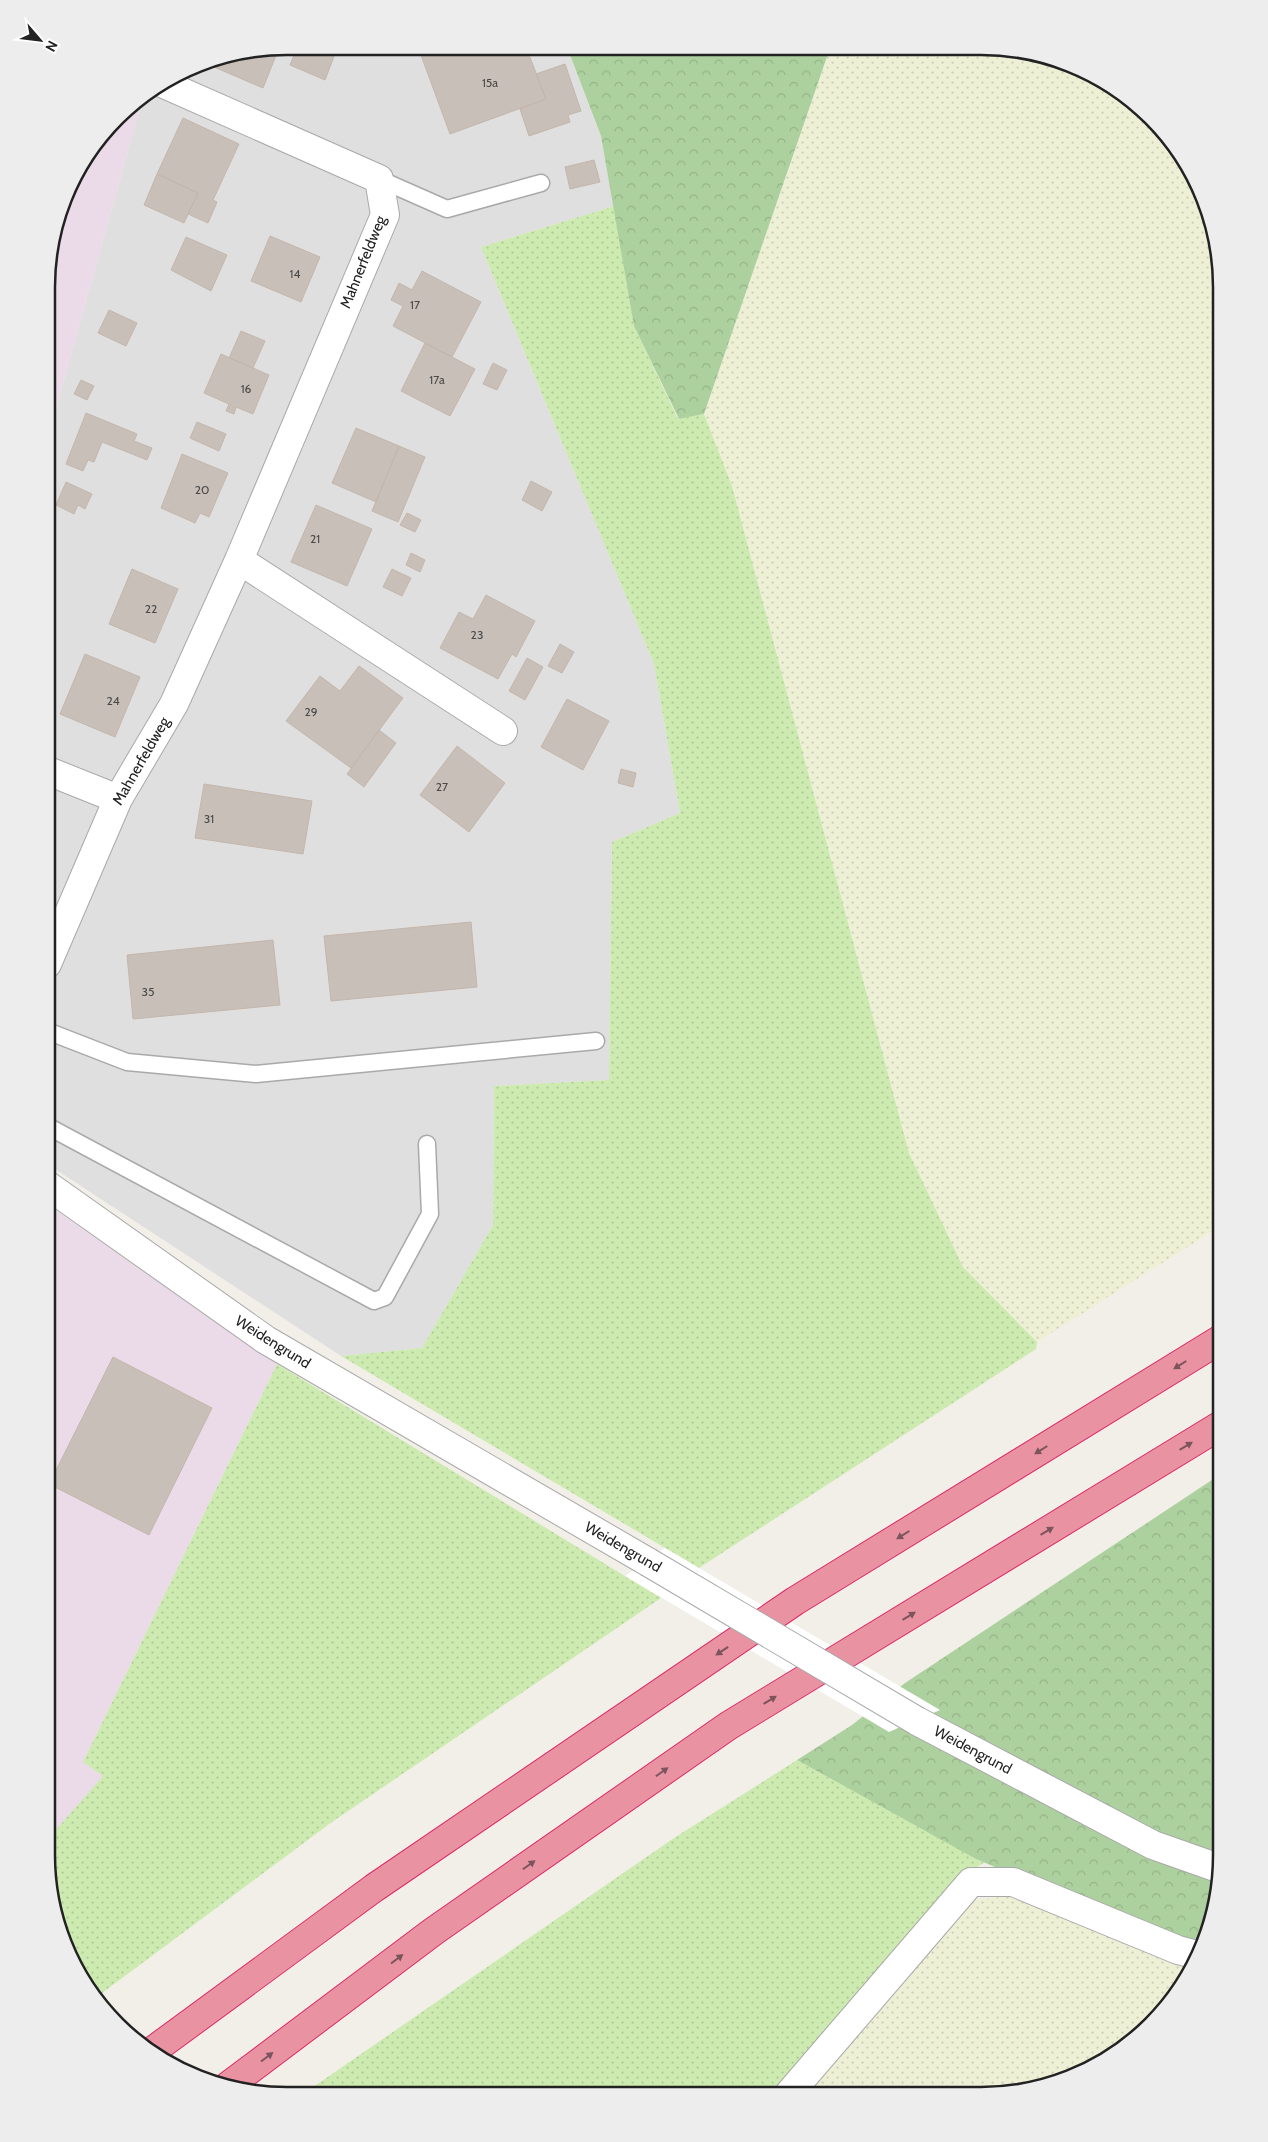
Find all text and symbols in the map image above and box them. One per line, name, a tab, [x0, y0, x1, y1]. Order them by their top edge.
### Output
north arrow	[15, 15, 65, 65]
text: N	[41, 38, 62, 55]
house number: 15a	[482, 75, 498, 90]
street label: Mahnerfeldweg	[336, 212, 390, 311]
house number: 14	[290, 266, 300, 281]
house number: 17	[410, 297, 420, 312]
house number: 17a	[429, 372, 445, 387]
house number: 16	[241, 381, 252, 396]
house number: 20	[195, 482, 209, 497]
house number: 21	[310, 531, 320, 546]
house number: 22	[145, 601, 157, 616]
house number: 23	[471, 627, 483, 642]
house number: 24	[106, 693, 120, 708]
house number: 29	[304, 704, 318, 719]
street label: Mahnerfeldweg	[109, 713, 174, 808]
house number: 27	[436, 779, 448, 794]
house number: 31	[204, 811, 214, 826]
house number: 35	[142, 984, 154, 999]
street label: Weidengrund	[232, 1312, 314, 1372]
one-way arrow	[1173, 1360, 1186, 1369]
one-way arrow	[1180, 1442, 1193, 1451]
one-way arrow	[1035, 1445, 1048, 1454]
street label: Weidengrund	[581, 1518, 665, 1576]
one-way arrow	[1041, 1526, 1054, 1535]
one-way arrow	[896, 1530, 909, 1539]
one-way arrow	[902, 1611, 915, 1620]
one-way arrow	[715, 1646, 729, 1656]
one-way arrow	[764, 1696, 777, 1705]
street label: Weidengrund	[931, 1722, 1015, 1778]
one-way arrow	[655, 1767, 669, 1777]
one-way arrow	[522, 1860, 536, 1870]
one-way arrow	[390, 1954, 404, 1964]
one-way arrow	[260, 2052, 274, 2062]

